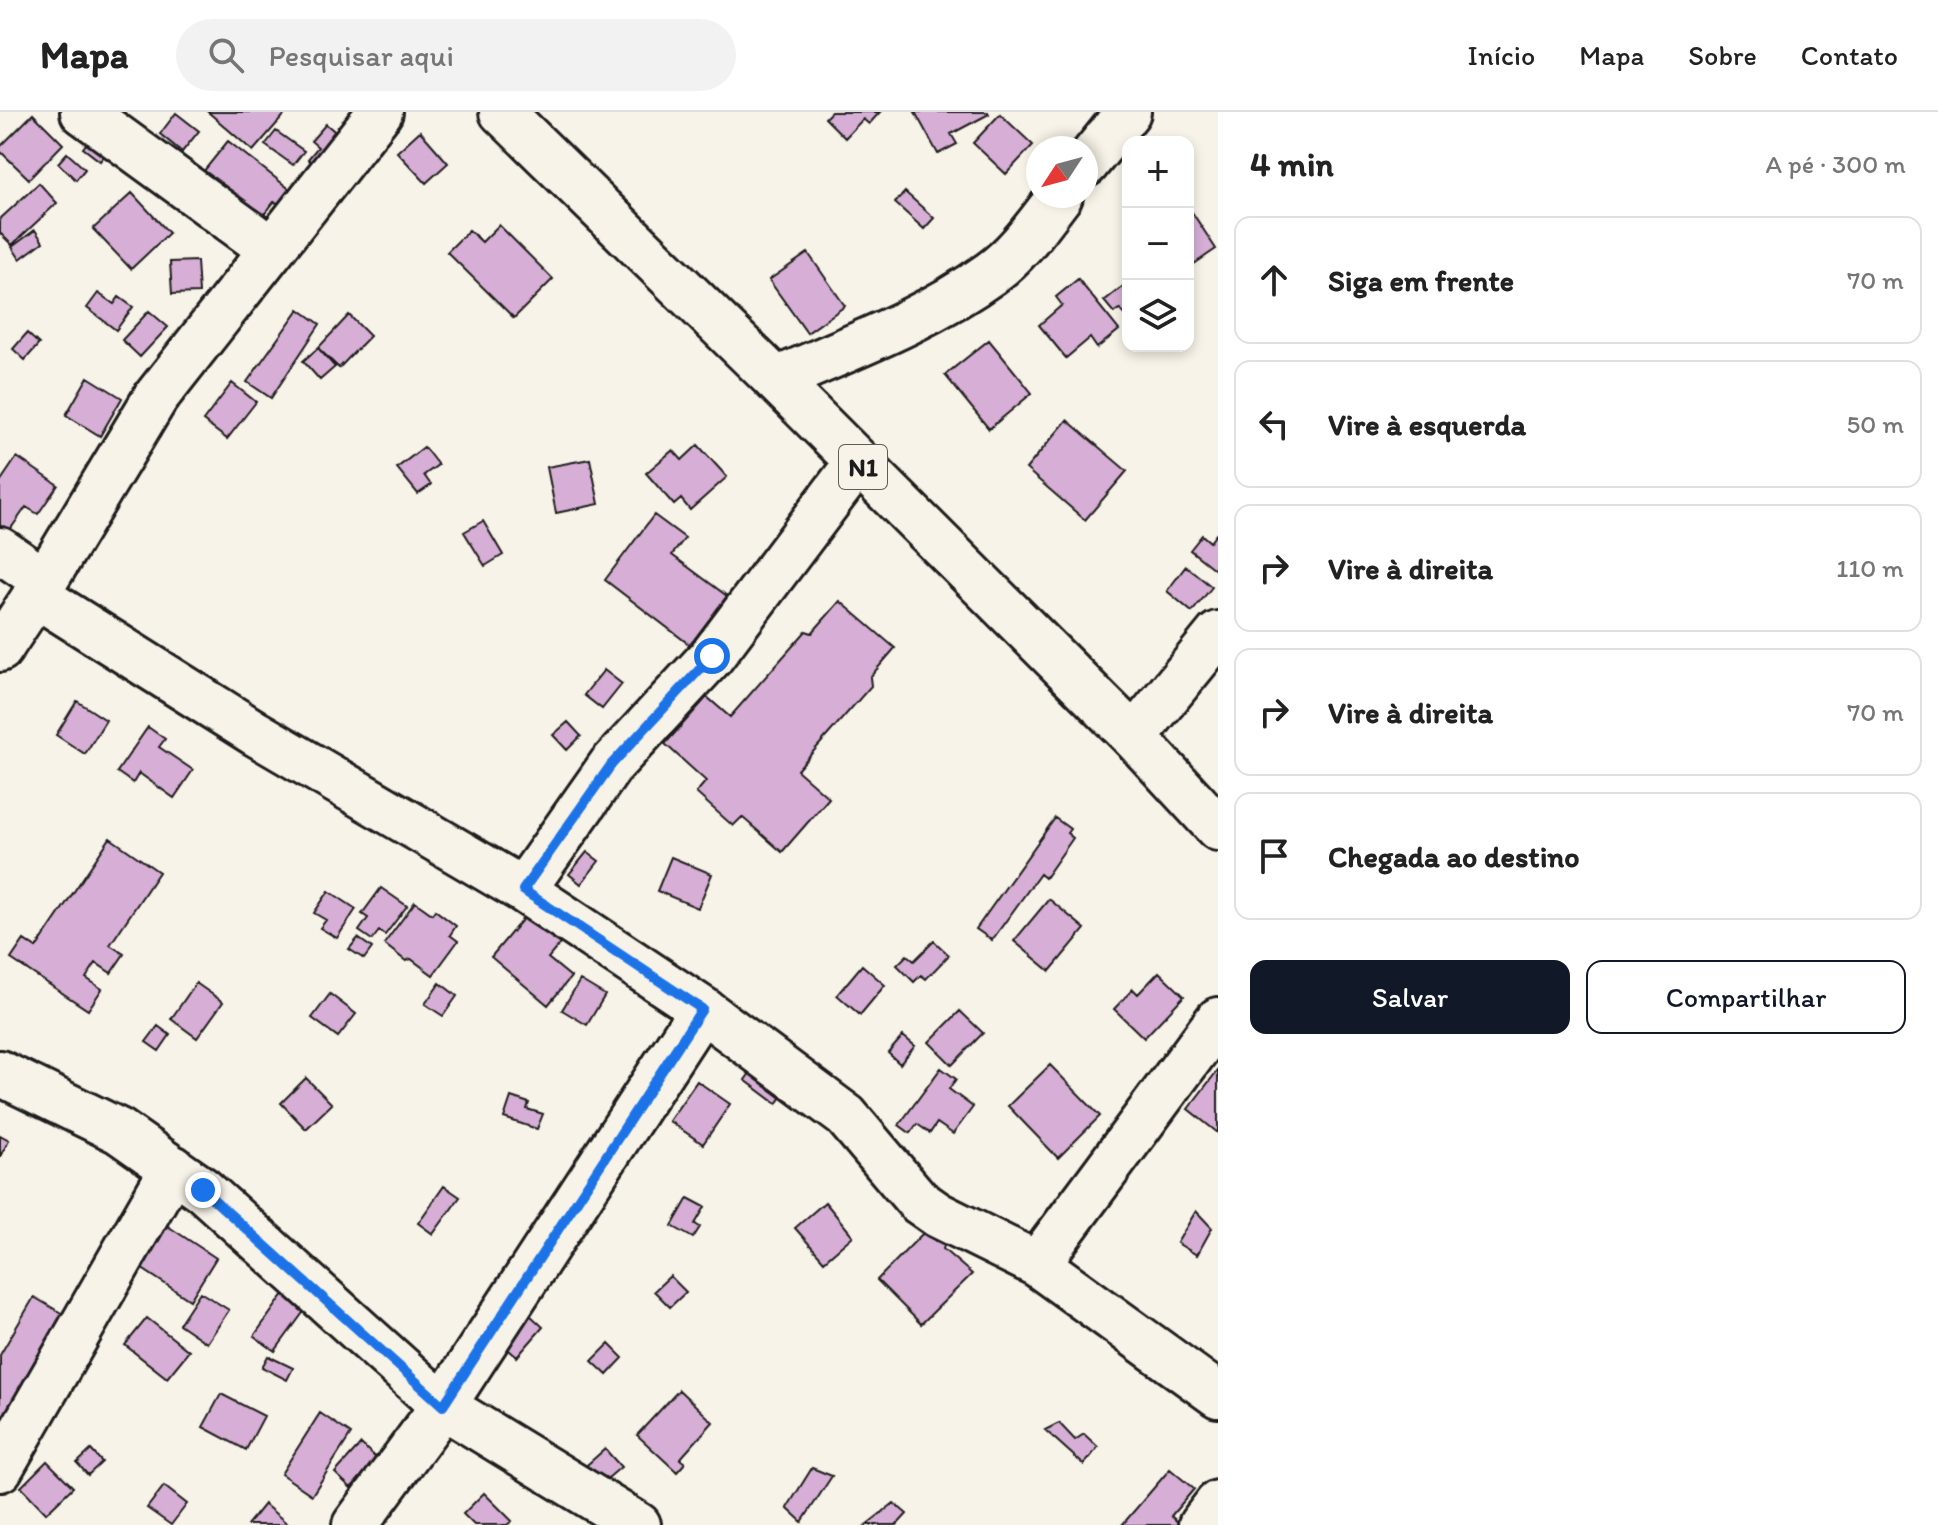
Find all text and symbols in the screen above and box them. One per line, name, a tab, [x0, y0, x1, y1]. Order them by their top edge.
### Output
search box	[176, 19, 736, 91]
text: Mapa	[40, 32, 128, 78]
icon: search	[204, 33, 248, 77]
text: Pesquisar aqui	[268, 37, 454, 74]
text: Início	[1468, 38, 1535, 72]
text: Mapa	[1579, 38, 1644, 72]
text: Sobre	[1688, 38, 1757, 72]
text: Contato	[1801, 38, 1898, 72]
north arrow	[1026, 136, 1098, 208]
map controls	[1122, 136, 1194, 352]
button: +	[1122, 136, 1194, 208]
text: 4 min	[1250, 144, 1334, 185]
text: A pé · 300 m	[1765, 148, 1906, 180]
button: −	[1122, 208, 1194, 280]
icon: ahead	[1252, 258, 1296, 302]
text: Siga em frente	[1328, 262, 1514, 299]
text: 70 m	[1847, 264, 1904, 296]
button: layers	[1122, 280, 1194, 352]
icon: left	[1252, 402, 1296, 446]
text: Vire à esquerda	[1328, 406, 1526, 443]
text: 50 m	[1847, 408, 1904, 440]
road number: N1	[839, 445, 887, 489]
icon: right	[1252, 546, 1296, 590]
text: Vire à direita	[1328, 550, 1493, 587]
text: 110 m	[1836, 552, 1904, 584]
route start	[694, 638, 730, 674]
icon: right	[1252, 690, 1296, 734]
text: Vire à direita	[1328, 694, 1493, 731]
text: 70 m	[1847, 696, 1904, 728]
icon: arrive	[1252, 834, 1296, 878]
text: Chegada ao destino	[1328, 838, 1580, 875]
button: Salvar	[1250, 960, 1570, 1034]
button: Compartilhar	[1586, 960, 1906, 1034]
route end	[185, 1172, 221, 1208]

